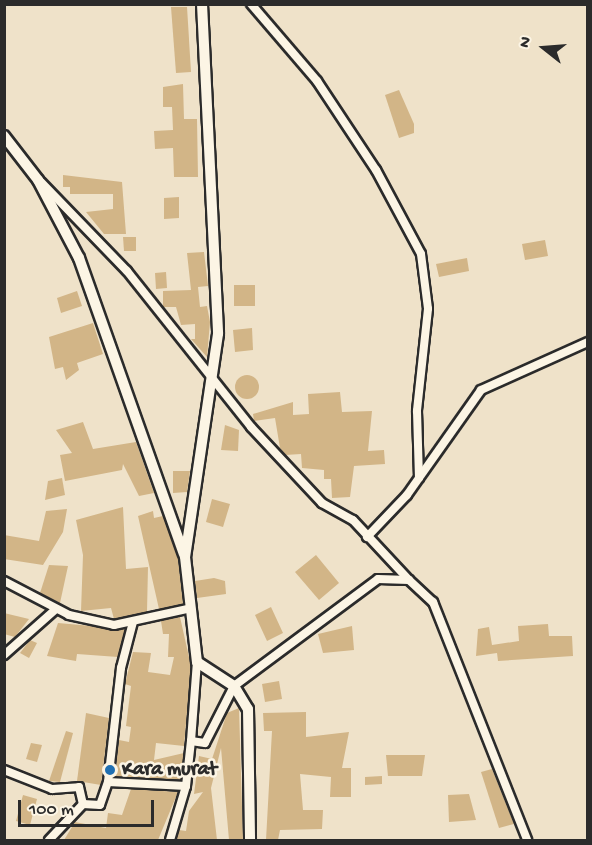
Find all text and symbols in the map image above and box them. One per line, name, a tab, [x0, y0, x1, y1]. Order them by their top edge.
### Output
north arrow	[514, 18, 574, 78]
text: N	[516, 35, 537, 50]
place label: Kara murat	[122, 758, 217, 782]
marker: Kara murat	[103, 763, 117, 777]
scale bar	[21, 788, 158, 826]
text: 100 m	[29, 800, 74, 821]

